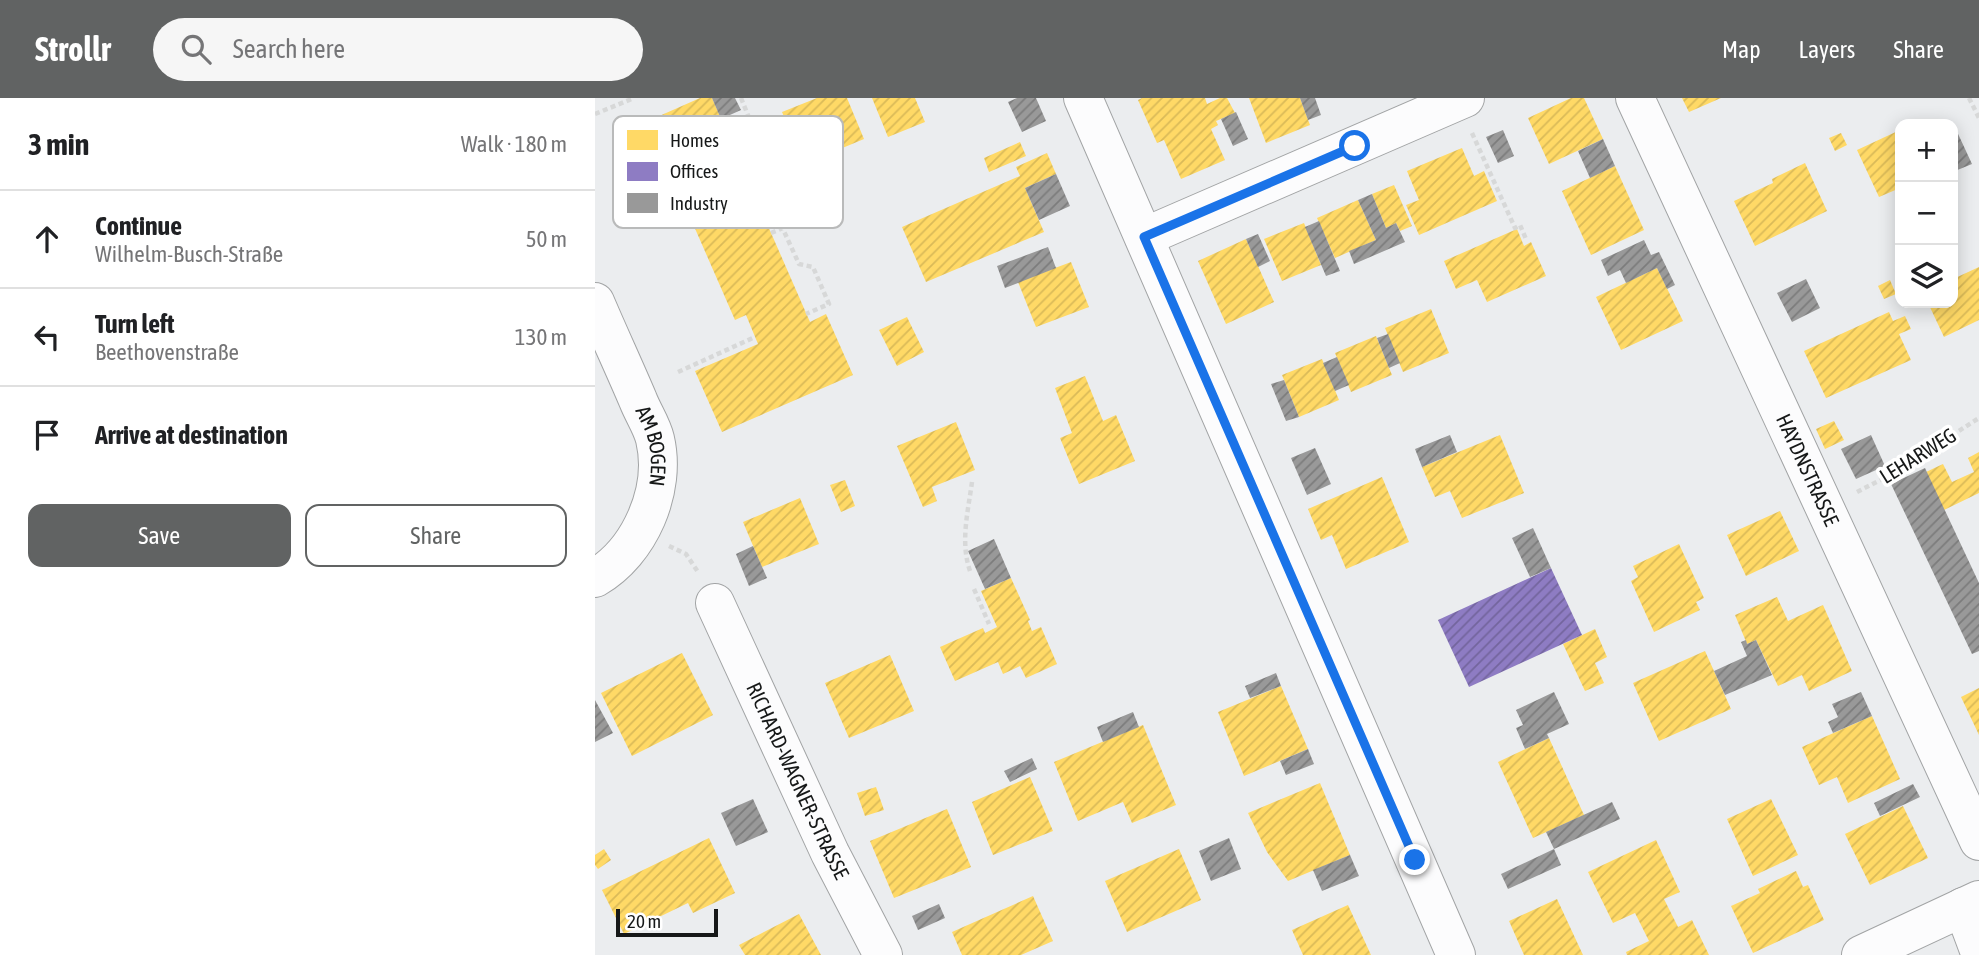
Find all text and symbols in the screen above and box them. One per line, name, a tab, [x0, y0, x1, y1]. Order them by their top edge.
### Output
search box	[153, 18, 643, 81]
text: Strollr	[35, 30, 111, 68]
icon: search	[177, 30, 215, 68]
text: Search here	[233, 34, 345, 64]
text: Map	[1722, 36, 1761, 63]
text: Layers	[1799, 36, 1855, 63]
text: Share	[1893, 36, 1944, 63]
legend	[613, 116, 843, 228]
map controls	[1895, 119, 1958, 308]
button: +	[1895, 119, 1958, 182]
text: 3 min	[28, 127, 89, 161]
text: Homes	[670, 129, 719, 151]
route start	[1339, 130, 1370, 161]
text: Walk · 180 m	[461, 131, 567, 157]
text: Offices	[670, 160, 718, 182]
button: −	[1895, 182, 1958, 245]
text: Industry	[670, 192, 728, 214]
text: Continue	[95, 211, 182, 241]
icon: ahead	[28, 220, 66, 258]
text: 50 m	[526, 226, 567, 252]
text: Wilhelm-Busch-Straße	[95, 241, 283, 267]
button: layers	[1895, 245, 1958, 308]
text: Turn left	[95, 309, 175, 339]
icon: left	[28, 318, 66, 356]
text: 130 m	[515, 324, 567, 350]
text: Beethovenstraße	[95, 339, 239, 365]
street label: AM BOGEN	[631, 402, 671, 488]
street label: HAYDNSTRASSE	[1772, 410, 1844, 529]
icon: arrive	[28, 416, 66, 454]
text: Arrive at destination	[95, 420, 288, 450]
street label: LEHARWEG	[1875, 422, 1960, 488]
button: Save	[28, 504, 291, 567]
button: Share	[305, 504, 567, 567]
street label: RICHARD-WAGNER-STRASSE	[742, 678, 854, 883]
route end	[1399, 844, 1430, 875]
scale bar	[616, 906, 717, 938]
text: 20 m	[627, 910, 661, 932]

